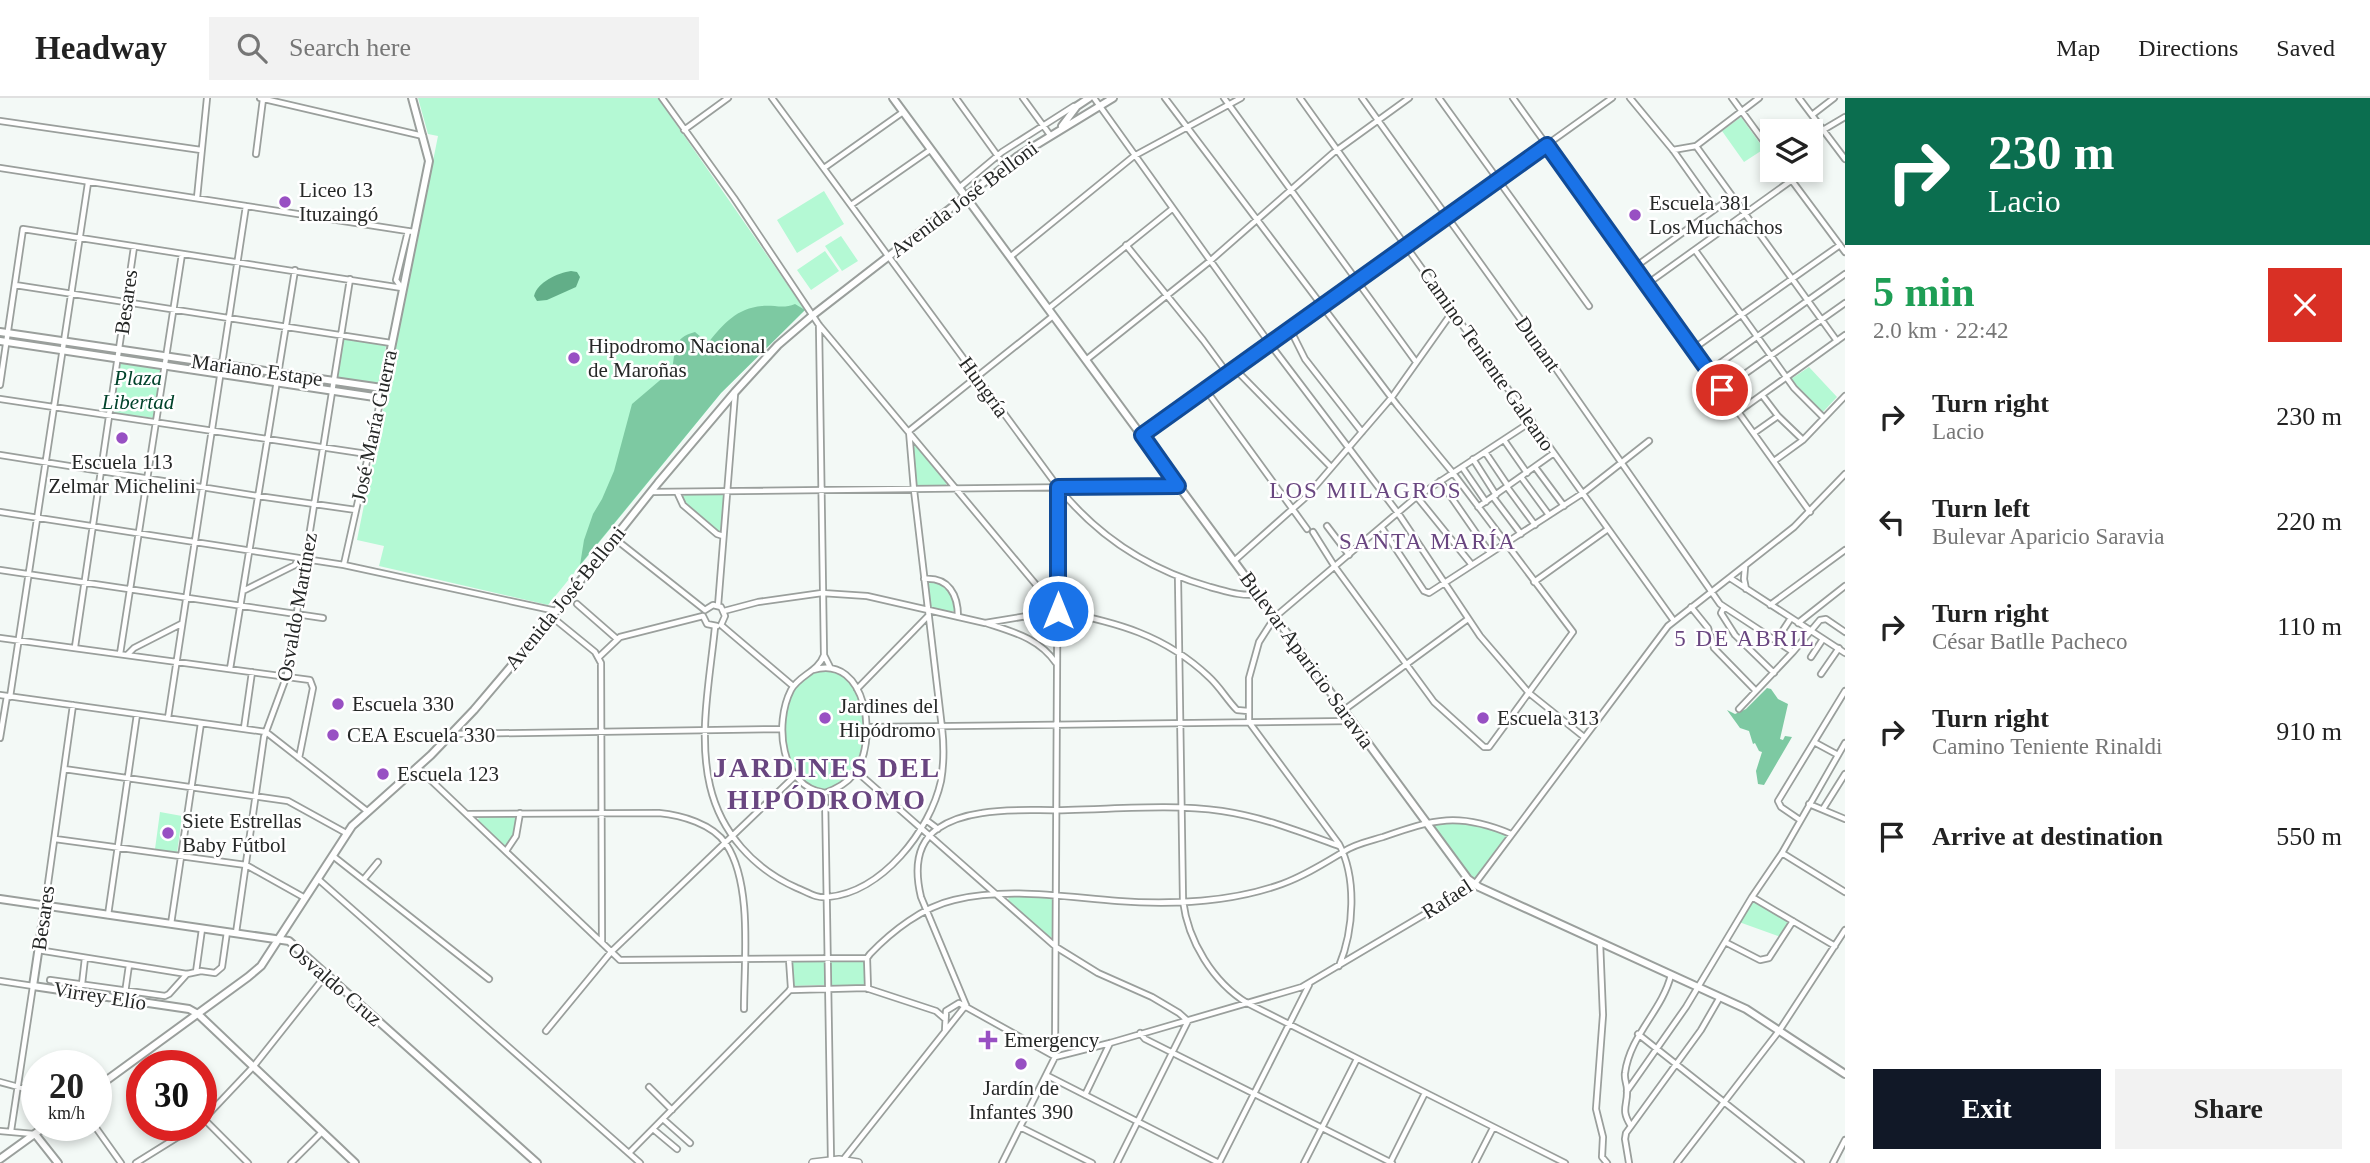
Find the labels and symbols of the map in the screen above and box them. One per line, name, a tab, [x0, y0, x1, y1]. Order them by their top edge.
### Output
street label: Avenida José Belloni	[886, 136, 1042, 262]
place label: Liceo 13 Ituzaingó	[299, 178, 378, 226]
place label: Escuela 381 Los Muchachos	[1649, 191, 1783, 239]
marker: Liceo 13 Ituzaingó	[277, 194, 293, 210]
marker: Escuela 381 Los Muchachos	[1627, 207, 1643, 223]
street label: Camino Teniente Galeano	[1414, 263, 1560, 455]
street label: Besares	[110, 268, 142, 336]
street label: Dunant	[1510, 312, 1566, 376]
place label: Hipodromo Nacional de Maroñas	[588, 334, 766, 382]
street label: José María Guerra	[346, 347, 402, 504]
street label: Mariano Estape	[190, 349, 324, 391]
marker: Hipodromo Nacional de Maroñas	[566, 350, 582, 366]
street label: Hungría	[954, 352, 1014, 422]
pin	[1692, 360, 1752, 420]
park label: Plaza Libertad	[101, 366, 175, 414]
marker: Escuela 113 Zelmar Michelini	[114, 430, 130, 446]
place label: Escuela 113 Zelmar Michelini	[48, 450, 196, 498]
district label: LOS MILAGROS	[1269, 478, 1463, 503]
street label: Avenida José Belloni	[500, 521, 630, 675]
district label: SANTA MARÍA	[1339, 529, 1517, 554]
street label: Osvaldo Martínez	[272, 531, 322, 683]
street label: Bulevar Aparicio Saravia	[1235, 567, 1379, 753]
position arrow	[1021, 574, 1095, 648]
district label: 5 DE ABRIL	[1674, 626, 1816, 651]
place label: Escuela 330	[352, 692, 454, 716]
place label: Jardines del Hipódromo	[839, 694, 939, 742]
marker: Escuela 330	[330, 696, 346, 712]
place label: Escuela 313	[1497, 706, 1599, 730]
marker: Jardines del Hipódromo	[817, 710, 833, 726]
marker: Escuela 313	[1475, 710, 1491, 726]
place label: CEA Escuela 330	[347, 723, 495, 747]
marker: CEA Escuela 330	[325, 727, 341, 743]
district label: JARDINES DEL HIPÓDROMO	[713, 752, 941, 815]
place label: Escuela 123	[397, 762, 499, 786]
marker: Escuela 123	[375, 766, 391, 782]
place label: Siete Estrellas Baby Fútbol	[182, 809, 302, 857]
marker: Siete Estrellas Baby Fútbol	[160, 825, 176, 841]
street label: Rafael	[1417, 874, 1477, 924]
street label: Besares	[27, 884, 59, 952]
street label: Osvaldo Cruz	[283, 937, 387, 1031]
street label: Virrey Elío	[52, 977, 148, 1015]
place label: Emergency	[1004, 1028, 1100, 1052]
marker: Emergency	[978, 1030, 998, 1050]
speed limit sign: 30	[126, 1050, 217, 1141]
marker: Jardín de Infantes 390	[1013, 1056, 1029, 1072]
place label: Jardín de Infantes 390	[969, 1076, 1073, 1124]

